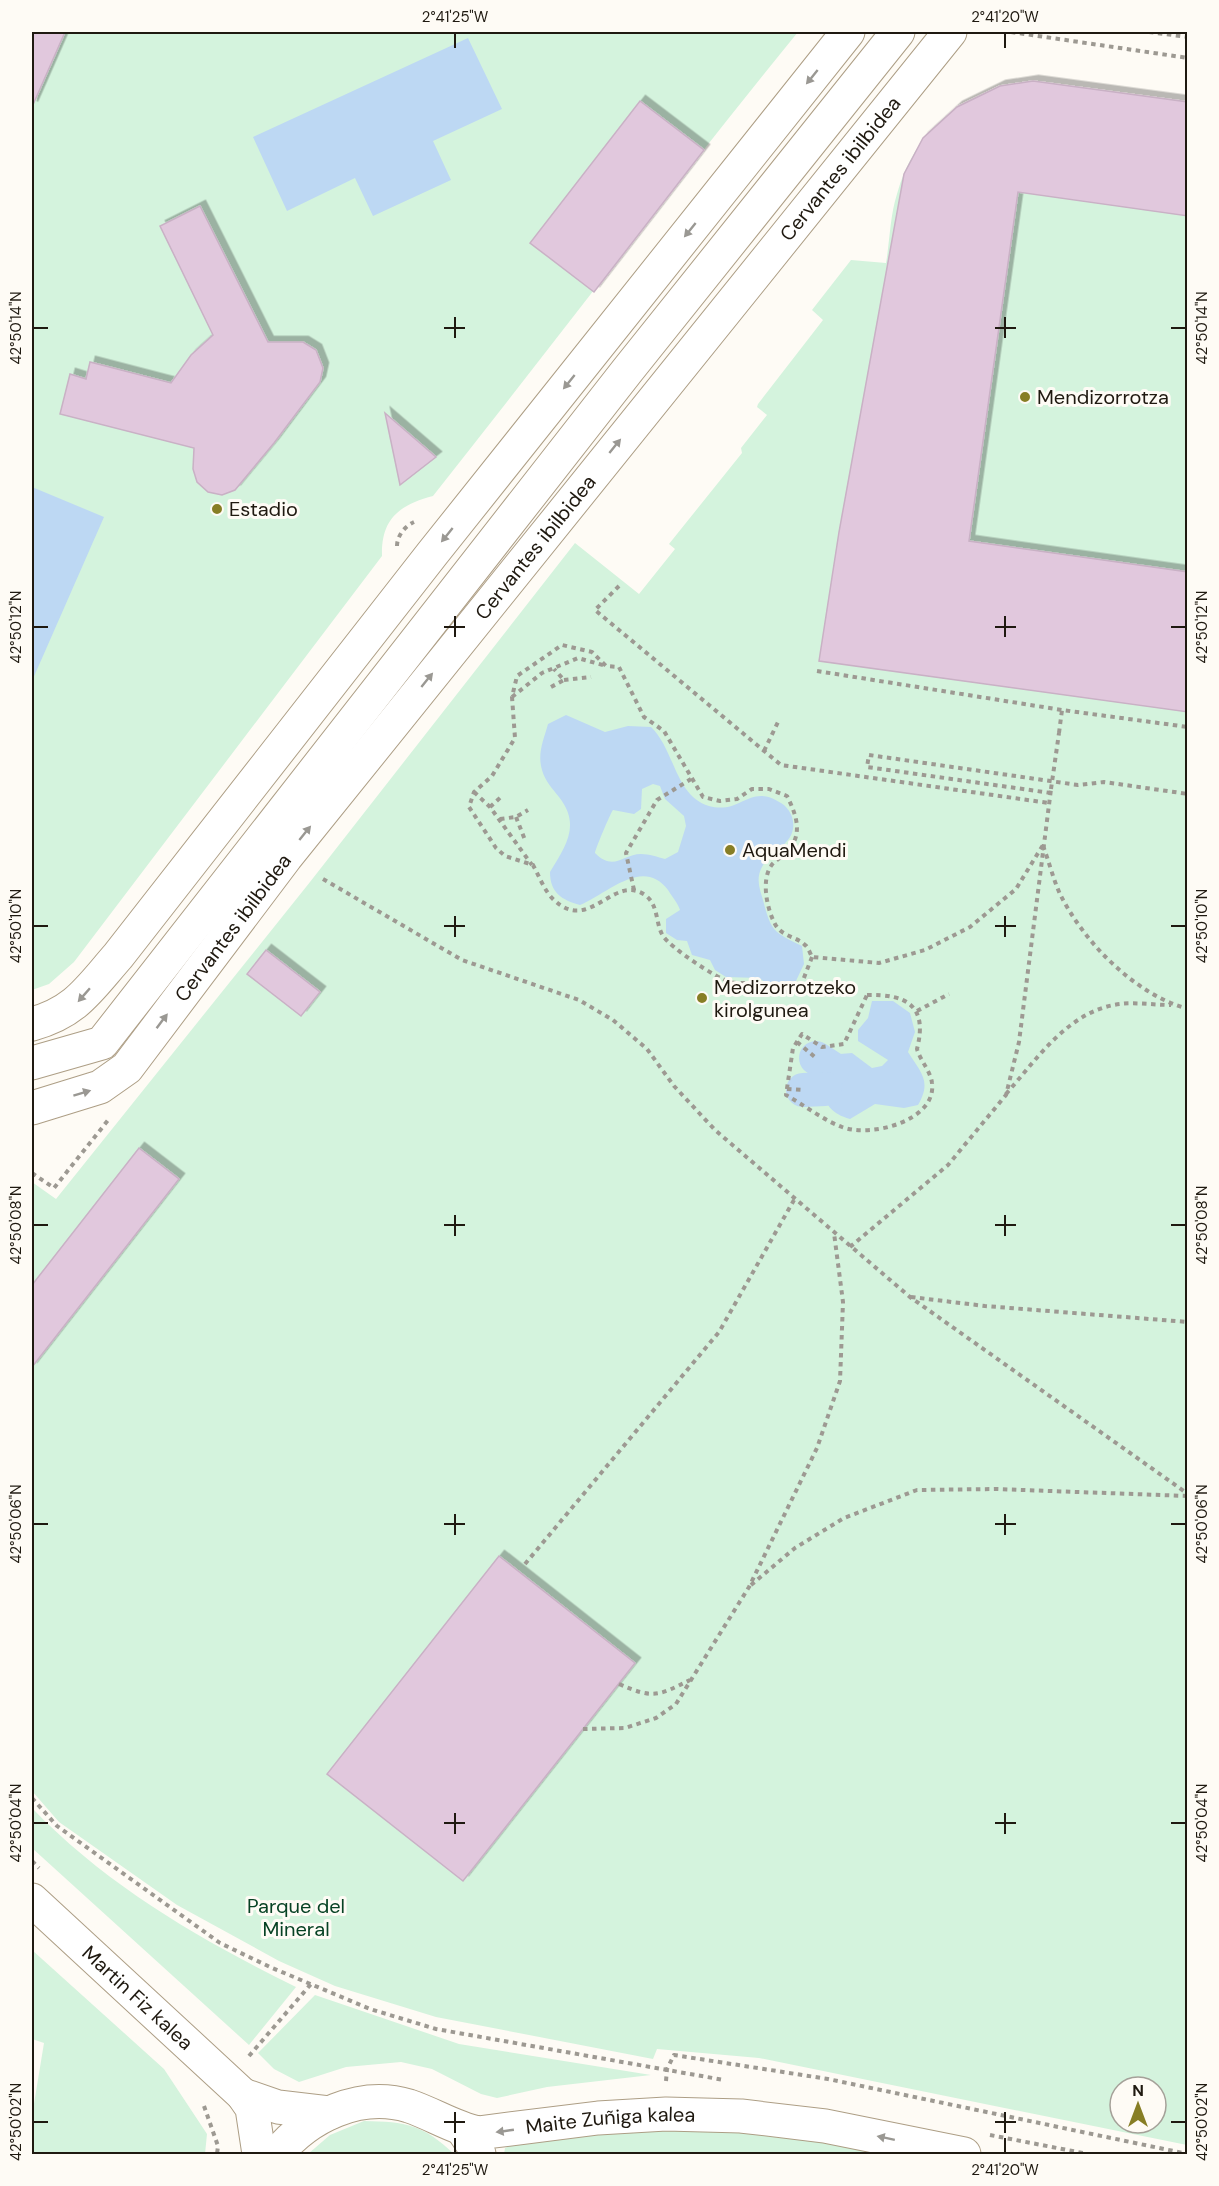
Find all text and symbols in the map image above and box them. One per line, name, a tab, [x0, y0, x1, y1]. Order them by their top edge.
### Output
text: 2°41'25"W	[422, 7, 489, 27]
text: 2°41'20"W	[971, 7, 1039, 27]
one-way arrow	[805, 69, 818, 85]
street label: Cervantes ibilbidea	[774, 91, 906, 246]
one-way arrow	[684, 222, 697, 238]
text: 42°50'14"N	[6, 291, 26, 365]
text: 42°50'14"N	[1192, 291, 1212, 365]
one-way arrow	[562, 374, 575, 390]
place label: Mendizorrotza	[1037, 384, 1169, 410]
marker: Mendizorrotza	[1018, 390, 1032, 404]
one-way arrow	[608, 438, 621, 454]
street label: Cervantes ibilbidea	[469, 470, 601, 625]
place label: Estadio	[229, 496, 298, 522]
marker: Estadio	[210, 502, 224, 516]
one-way arrow	[441, 527, 454, 543]
text: 42°50'12"N	[6, 591, 26, 663]
text: 42°50'12"N	[1192, 591, 1212, 663]
one-way arrow	[421, 673, 433, 688]
one-way arrow	[299, 825, 311, 840]
place label: AquaMendi	[742, 837, 847, 863]
marker: AquaMendi	[723, 843, 737, 857]
street label: Cervantes ibilbidea	[169, 848, 297, 1007]
text: 42°50'10"N	[6, 889, 26, 963]
text: 42°50'10"N	[1192, 889, 1212, 963]
place label: Medizorrotzeko kirolgunea	[714, 974, 856, 1023]
one-way arrow	[78, 987, 91, 1002]
marker: Medizorrotzeko kirolgunea	[695, 991, 709, 1005]
one-way arrow	[155, 1013, 168, 1029]
one-way arrow	[73, 1088, 91, 1097]
text: 42°50'08"N	[6, 1186, 26, 1264]
text: 42°50'08"N	[1192, 1186, 1212, 1264]
text: 42°50'06"N	[6, 1484, 26, 1564]
text: 42°50'06"N	[1192, 1484, 1212, 1564]
text: 42°50'04"N	[6, 1784, 26, 1862]
text: 42°50'04"N	[1192, 1784, 1212, 1862]
park label: Parque del Mineral	[247, 1893, 345, 1942]
street label: Martin Fiz kalea	[77, 1940, 199, 2056]
north arrow	[1108, 2075, 1168, 2135]
text: N	[1132, 2080, 1144, 2101]
text: 42°50'02"N	[6, 2083, 26, 2161]
text: 42°50'02"N	[1192, 2083, 1212, 2161]
street label: Maite Zuñiga kalea	[524, 2101, 696, 2140]
one-way arrow	[495, 2126, 514, 2135]
one-way arrow	[876, 2133, 895, 2142]
text: 2°41'25"W	[422, 2160, 489, 2180]
text: 2°41'20"W	[971, 2160, 1039, 2180]

